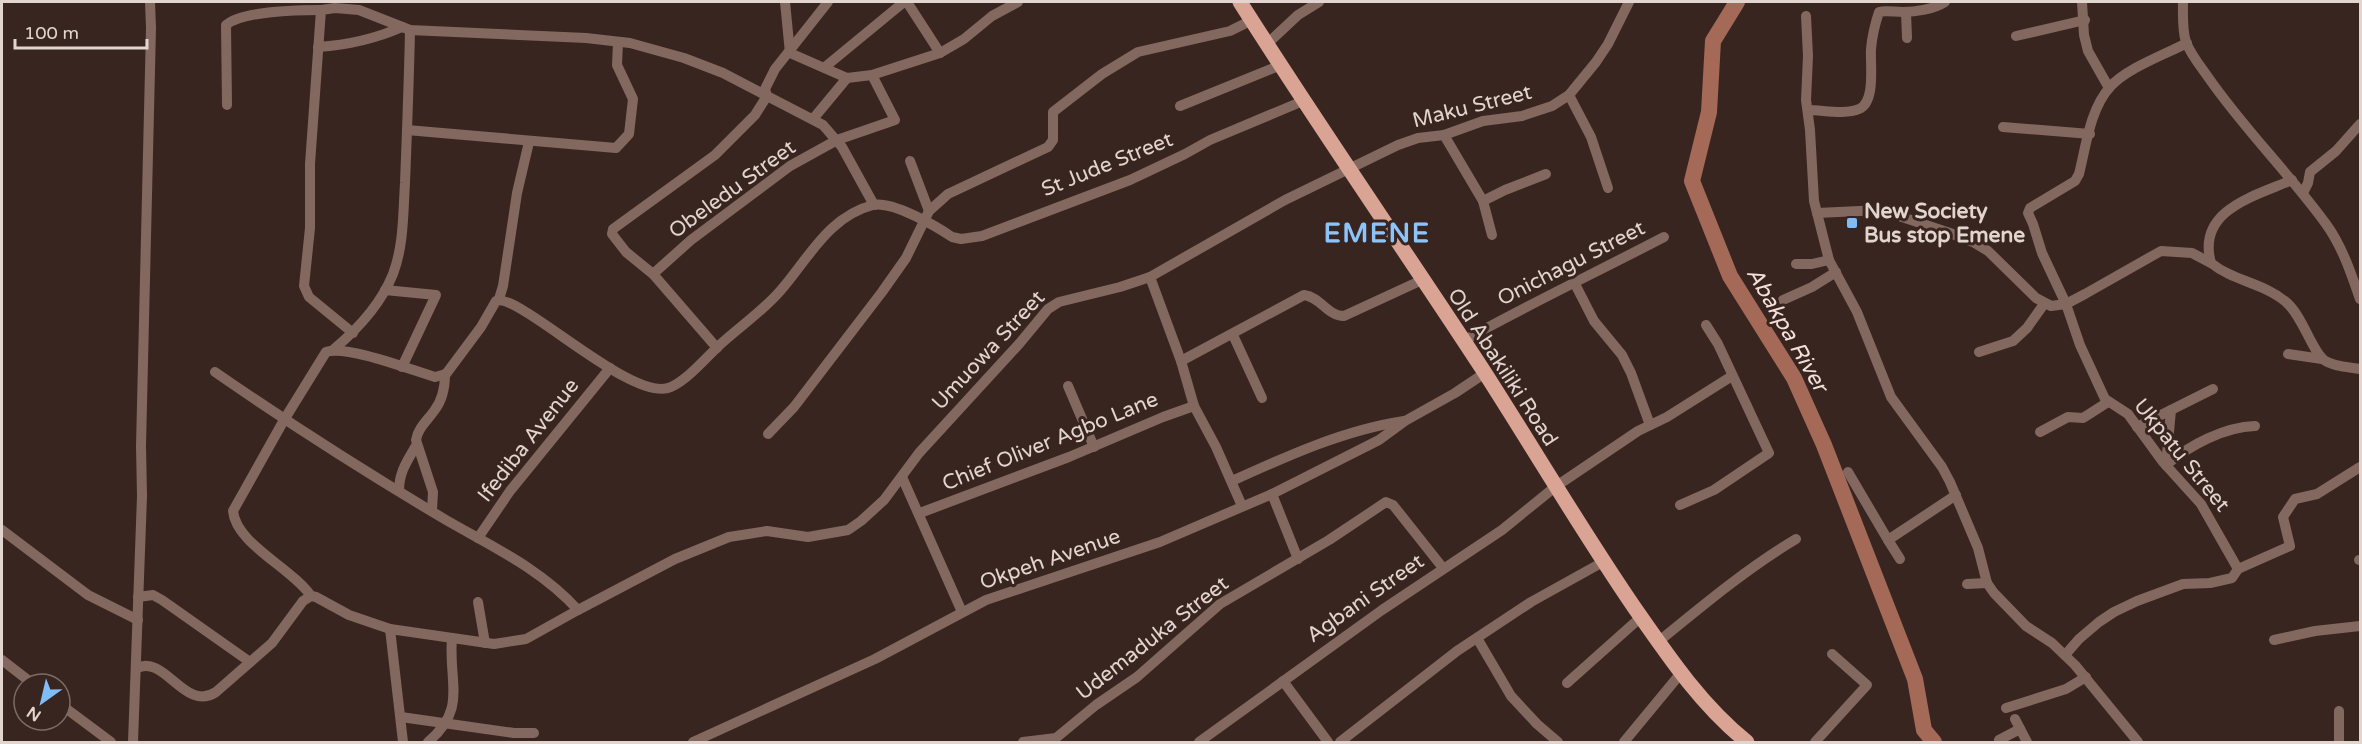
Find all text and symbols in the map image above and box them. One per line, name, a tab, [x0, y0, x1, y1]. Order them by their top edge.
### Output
scale bar	[15, 12, 147, 50]
text: 100 m	[24, 22, 79, 44]
street label: Maku Street	[1410, 80, 1534, 133]
street label: St Jude Street	[1038, 127, 1176, 202]
street label: Obeledu Street	[664, 135, 801, 244]
place label: New Society Bus stop Emene	[1864, 199, 2025, 248]
street label: Onichagu Street	[1493, 215, 1649, 311]
marker: New Society Bus stop Emene	[1845, 216, 1859, 230]
district label: EMENE	[1324, 217, 1430, 250]
water label: Abakpa River	[1741, 262, 1835, 399]
street label: Old Abakiliki Road	[1442, 284, 1563, 451]
street label: Umuowa Street	[927, 286, 1050, 415]
street label: Ifediba Avenue	[473, 374, 584, 507]
street label: Chief Oliver Agbo Lane	[939, 387, 1162, 496]
street label: Ukpatu Street	[2128, 394, 2235, 517]
street label: Okpeh Avenue	[977, 524, 1124, 595]
street label: Agbani Street	[1302, 549, 1429, 648]
street label: Udemaduka Street	[1071, 571, 1233, 706]
north arrow	[12, 672, 72, 732]
text: N	[23, 702, 45, 725]

